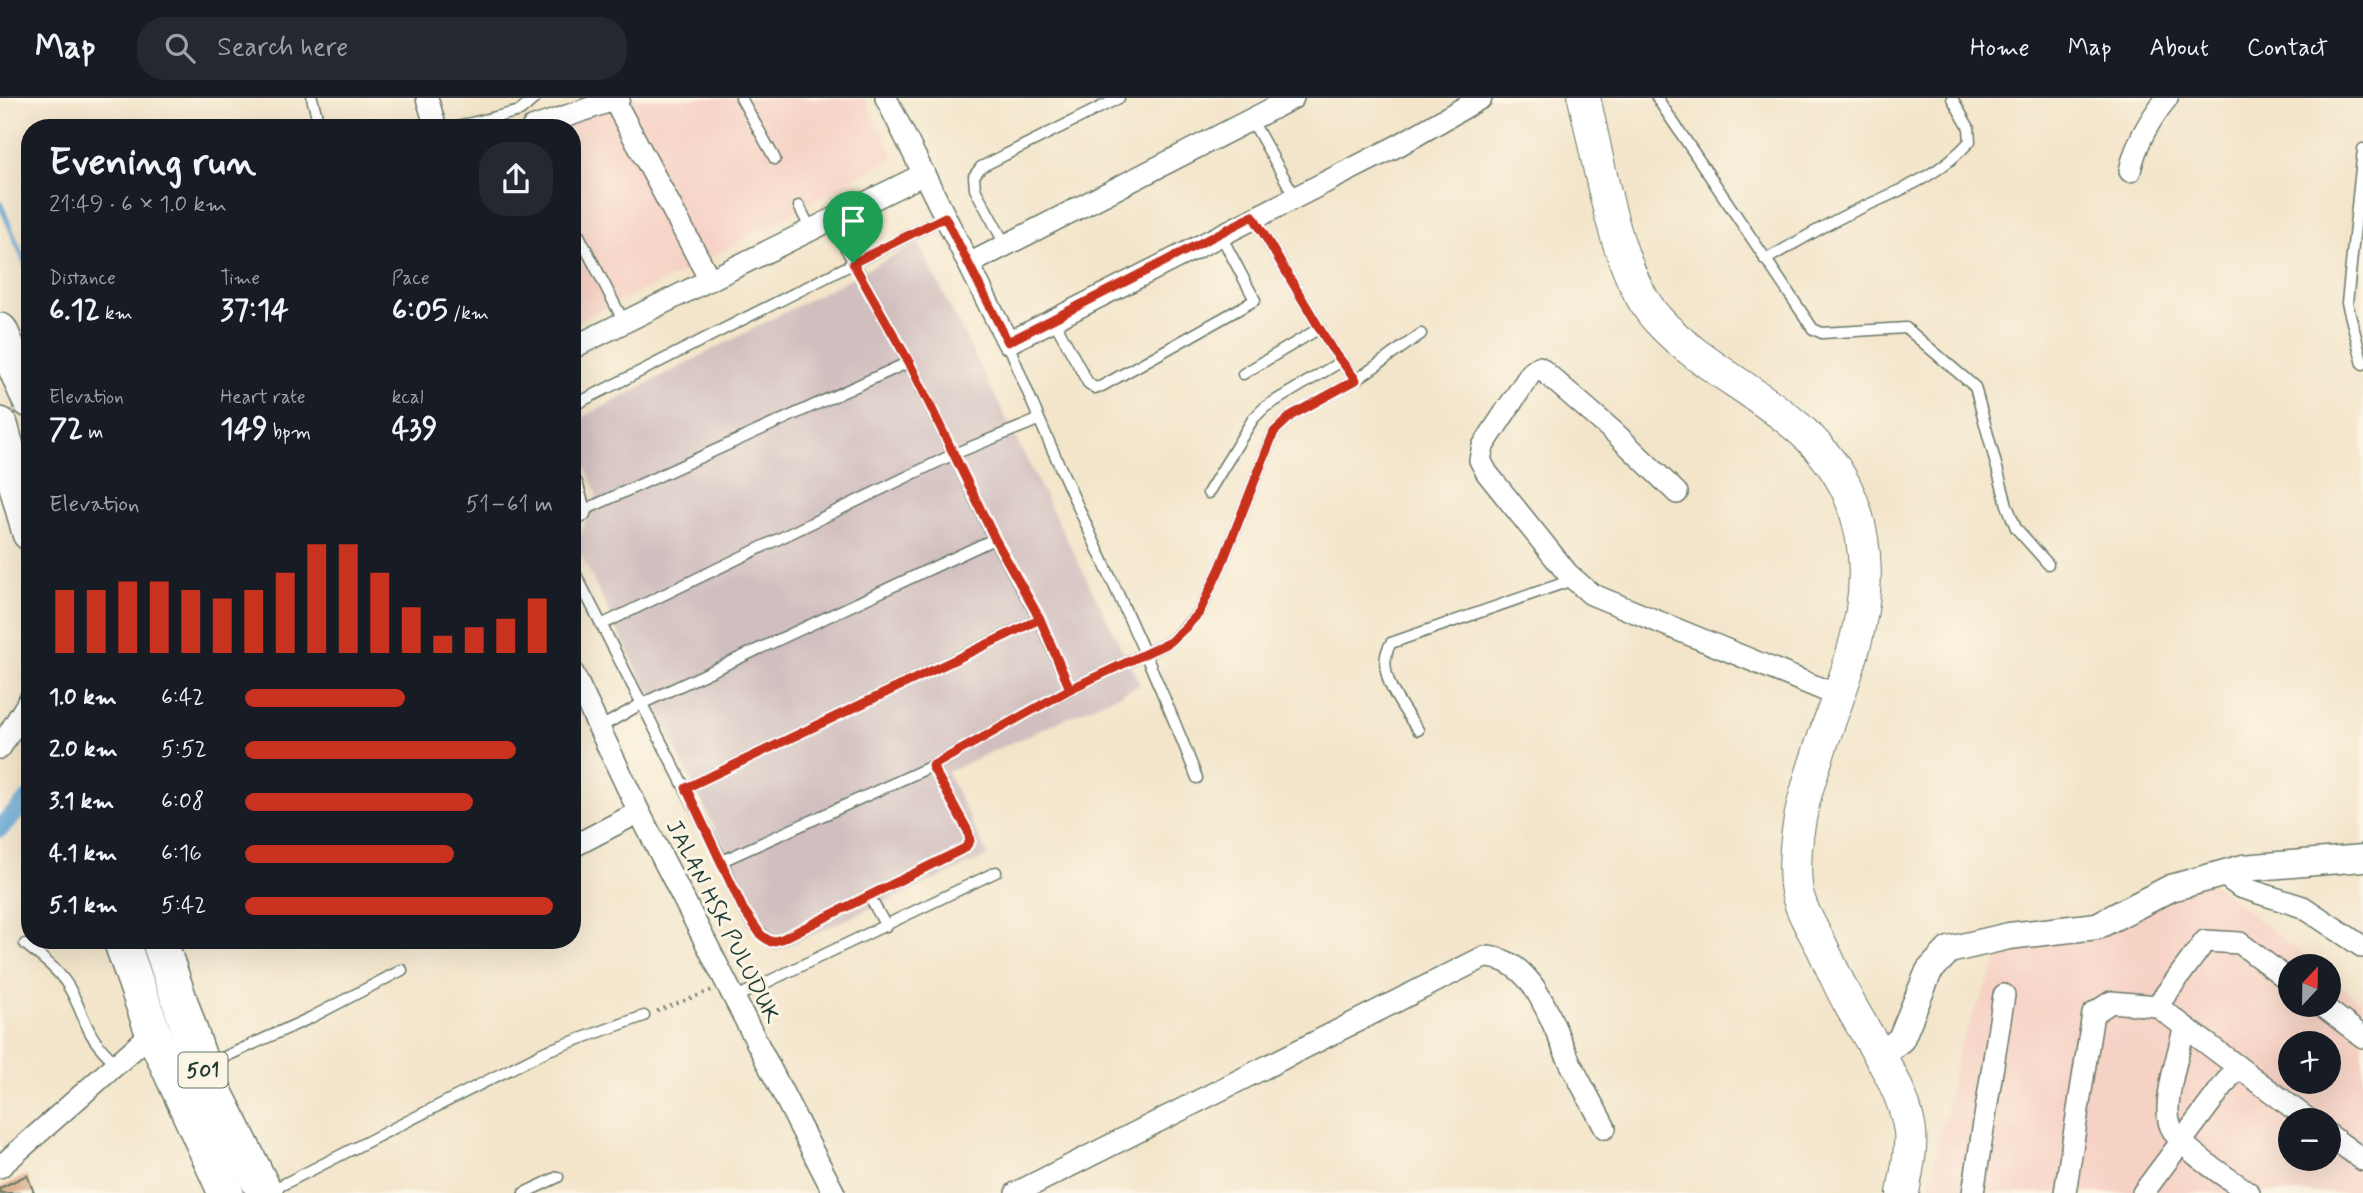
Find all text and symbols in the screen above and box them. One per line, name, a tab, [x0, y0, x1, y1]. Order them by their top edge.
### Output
search box	[137, 17, 627, 80]
text: Map	[35, 26, 95, 70]
icon: search	[161, 29, 199, 67]
text: Search here	[217, 31, 348, 65]
text: Home	[1970, 33, 2030, 64]
text: Map	[2068, 33, 2112, 64]
text: About	[2150, 33, 2209, 64]
text: Contact	[2247, 33, 2328, 64]
text: Evening run	[49, 139, 256, 188]
button: share	[479, 142, 553, 216]
text: 21:49 · 6 × 1.0 km	[49, 190, 227, 220]
pin	[823, 191, 883, 263]
icon: arrive	[834, 202, 872, 240]
text: Distance	[49, 266, 116, 291]
text: Time	[220, 266, 260, 291]
text: Pace	[392, 266, 429, 291]
text: 6.12	[49, 291, 100, 330]
text: 37:14	[220, 291, 289, 330]
text: 6:05	[392, 291, 448, 330]
text: km	[100, 301, 133, 326]
text: /km	[448, 301, 489, 326]
text: Elevation	[49, 385, 124, 410]
text: Heart rate	[220, 385, 306, 410]
text: kcal	[392, 385, 424, 410]
text: 72	[49, 410, 83, 449]
text: 149	[220, 410, 268, 449]
text: 439	[392, 410, 438, 449]
text: m	[83, 420, 103, 445]
text: bpm	[268, 420, 311, 445]
text: Elevation	[49, 490, 140, 520]
text: 51–61 m	[465, 490, 553, 520]
text: 1.0 km	[49, 683, 117, 713]
text: 6:42	[161, 683, 204, 713]
text: 2.0 km	[49, 735, 118, 765]
text: 5:52	[161, 735, 207, 765]
text: 3.1 km	[49, 787, 114, 817]
text: 6:08	[161, 787, 204, 817]
street label: JALAN HSK PULUDUK	[658, 815, 787, 1029]
text: 4.1 km	[49, 839, 117, 869]
text: 6:16	[161, 839, 202, 869]
text: 5.1 km	[49, 891, 118, 921]
text: 5:42	[161, 891, 206, 921]
north arrow	[2278, 954, 2342, 1017]
map controls	[2278, 954, 2341, 1171]
button: +	[2278, 1031, 2341, 1094]
road number: 501	[178, 1052, 228, 1088]
button: −	[2278, 1108, 2341, 1171]

